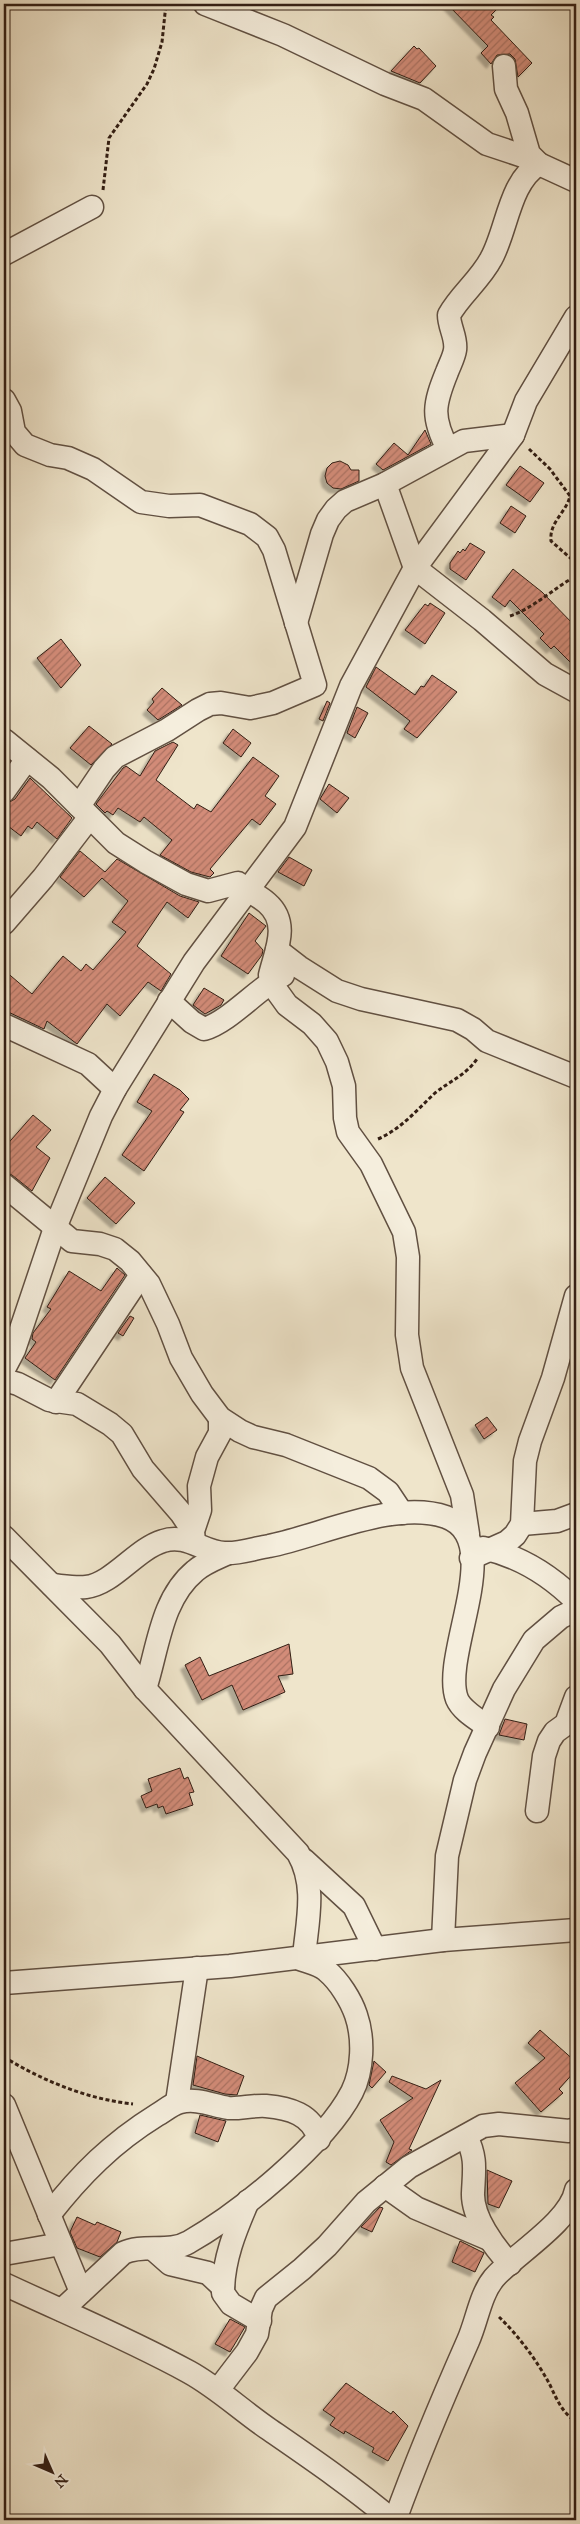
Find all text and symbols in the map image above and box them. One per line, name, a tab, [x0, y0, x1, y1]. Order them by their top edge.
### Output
north arrow	[28, 2446, 78, 2496]
text: N	[51, 2471, 71, 2491]

